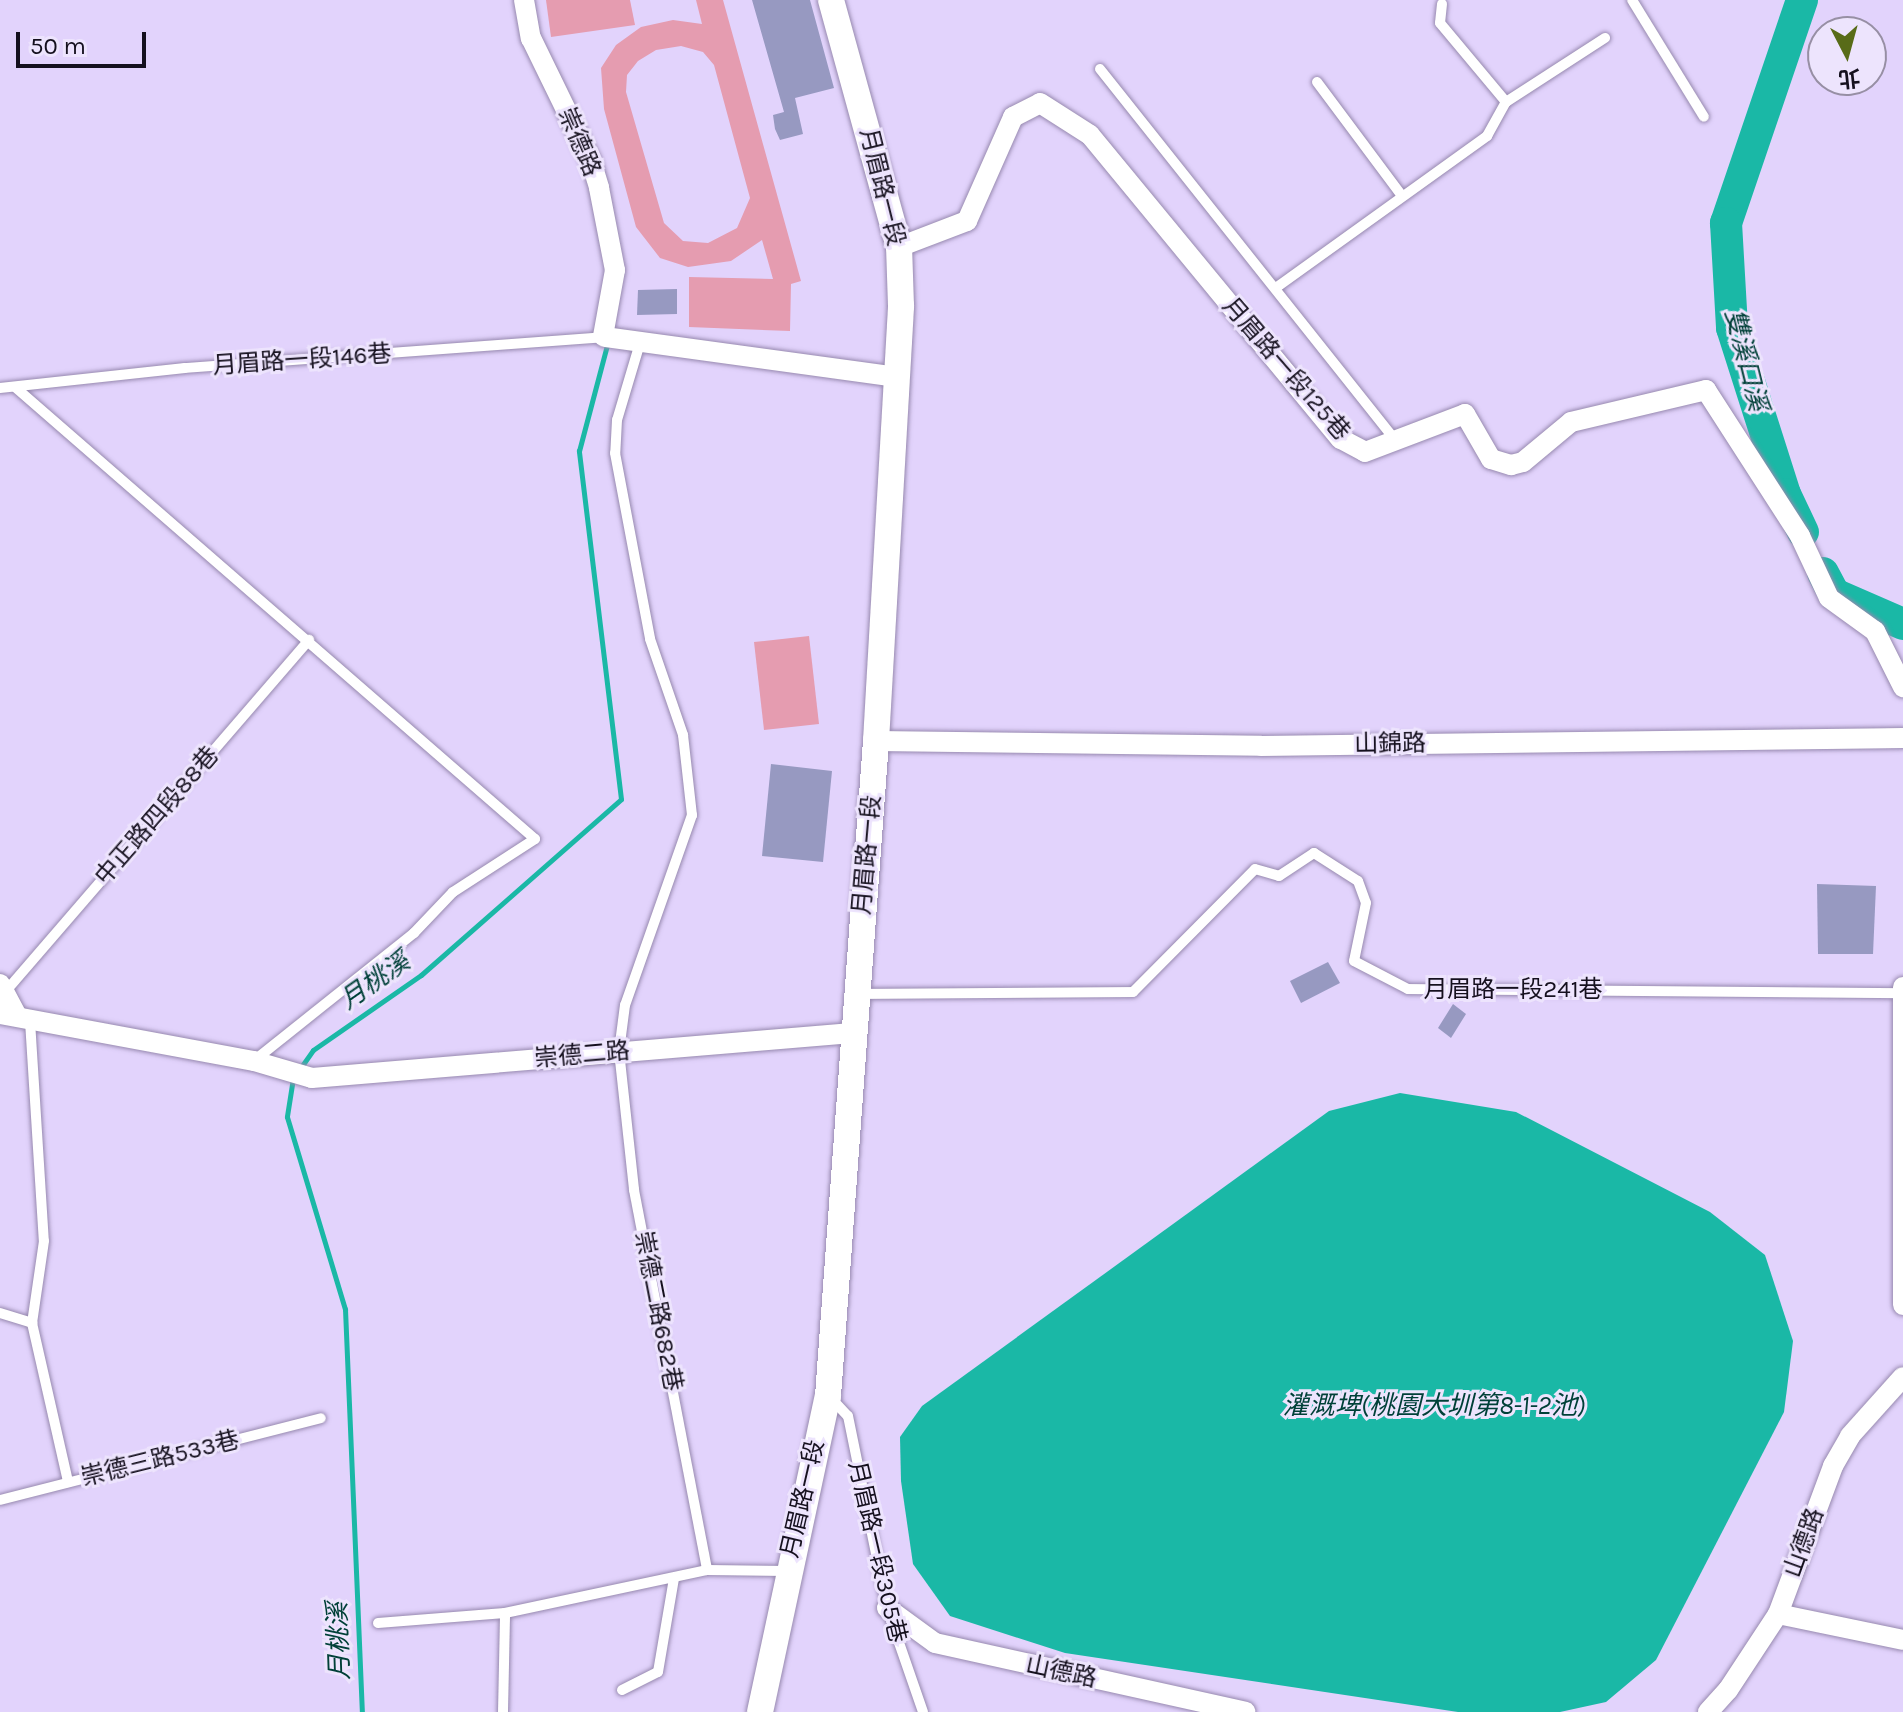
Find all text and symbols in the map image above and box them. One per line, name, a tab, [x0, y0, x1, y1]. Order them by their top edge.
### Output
scale bar	[20, 16, 150, 66]
north arrow	[1807, 16, 1887, 96]
text: 50 m	[30, 32, 86, 60]
text: 北	[1837, 64, 1862, 92]
street label: 崇德路	[552, 103, 606, 181]
street label: 月眉路一段	[854, 125, 910, 249]
street label: 月眉路一段125巷	[1216, 292, 1356, 446]
water label: 雙溪口溪	[1718, 306, 1774, 414]
street label: 月眉路一段146巷	[212, 339, 392, 381]
street label: 山錦路	[1354, 729, 1426, 759]
street label: 中正路四段88巷	[89, 741, 225, 891]
street label: 月眉路一段	[847, 794, 887, 916]
water label: 月桃溪	[334, 946, 416, 1016]
street label: 月眉路一段241巷	[1423, 976, 1603, 1004]
street label: 崇德二路	[533, 1036, 631, 1074]
street label: 崇德二路682巷	[628, 1229, 688, 1393]
water label: 灌溉埤(桃園大圳第8-1-2池)	[1283, 1390, 1585, 1422]
street label: 崇德三路533巷	[78, 1425, 242, 1493]
street label: 月眉路一段	[775, 1437, 831, 1561]
street label: 月眉路一段305巷	[842, 1458, 912, 1646]
street label: 山德路	[1778, 1504, 1830, 1582]
water label: 月桃溪	[322, 1601, 356, 1681]
street label: 山德路	[1023, 1650, 1099, 1694]

